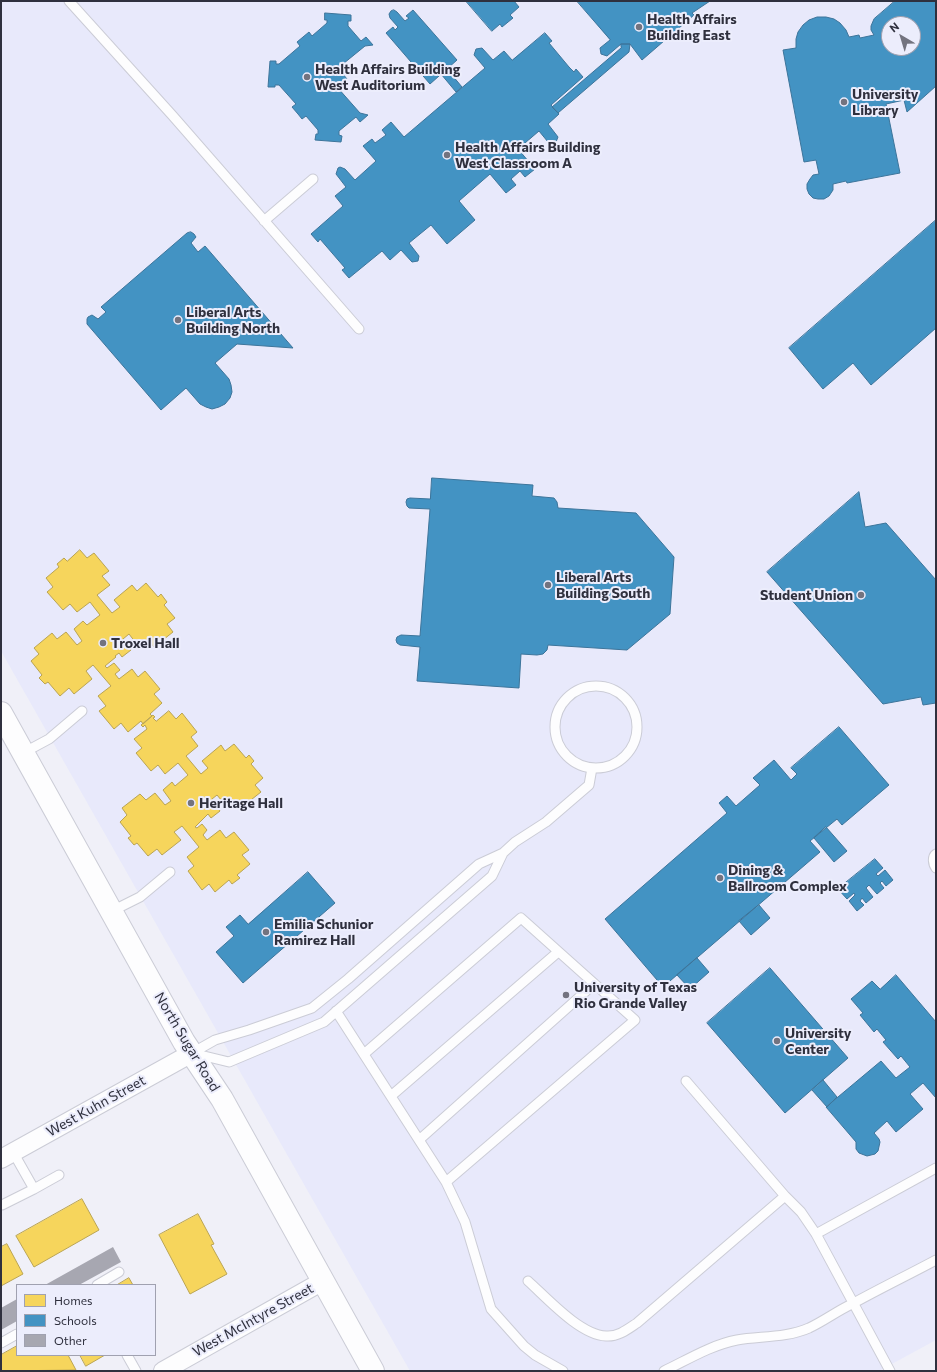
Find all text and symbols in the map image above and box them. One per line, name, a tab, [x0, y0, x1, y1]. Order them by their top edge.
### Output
place label: Health Affairs Building East	[647, 11, 737, 44]
north arrow	[881, 16, 921, 56]
text: N	[887, 19, 901, 35]
marker: Health Affairs Building East	[634, 22, 644, 32]
place label: Health Affairs Building West Auditorium	[315, 61, 460, 94]
marker: Health Affairs Building West Auditorium	[302, 72, 312, 82]
place label: University Library	[852, 86, 918, 118]
marker: University Library	[839, 97, 849, 107]
place label: Health Affairs Building West Classroom A	[455, 139, 600, 172]
marker: Health Affairs Building West Classroom A	[442, 150, 452, 160]
place label: Liberal Arts Building North	[186, 304, 280, 336]
marker: Liberal Arts Building North	[173, 315, 183, 325]
place label: Liberal Arts Building South	[556, 569, 650, 602]
marker: Liberal Arts Building South	[543, 580, 553, 590]
place label: Student Union	[760, 587, 853, 603]
marker: Student Union	[856, 590, 866, 600]
place label: Troxel Hall	[111, 635, 180, 651]
marker: Troxel Hall	[98, 638, 108, 648]
place label: Heritage Hall	[199, 795, 283, 811]
marker: Heritage Hall	[186, 798, 196, 808]
place label: Dining & Ballroom Complex	[728, 862, 847, 894]
marker: Dining & Ballroom Complex	[715, 873, 725, 883]
place label: Emilia Schunior Ramirez Hall	[274, 916, 374, 948]
marker: Emilia Schunior Ramirez Hall	[261, 927, 271, 937]
place label: University of Texas Rio Grande Valley	[574, 979, 697, 1012]
street label: North Sugar Road	[151, 989, 223, 1095]
marker: University of Texas Rio Grande Valley	[561, 990, 571, 1000]
place label: University Center	[785, 1025, 851, 1058]
marker: University Center	[772, 1036, 782, 1046]
street label: West Kuhn Street	[43, 1072, 149, 1140]
street label: West McIntyre Street	[190, 1280, 316, 1360]
legend	[16, 1284, 156, 1356]
text: Homes	[54, 1293, 92, 1307]
text: Schools	[54, 1313, 97, 1327]
text: Other	[54, 1333, 87, 1347]

